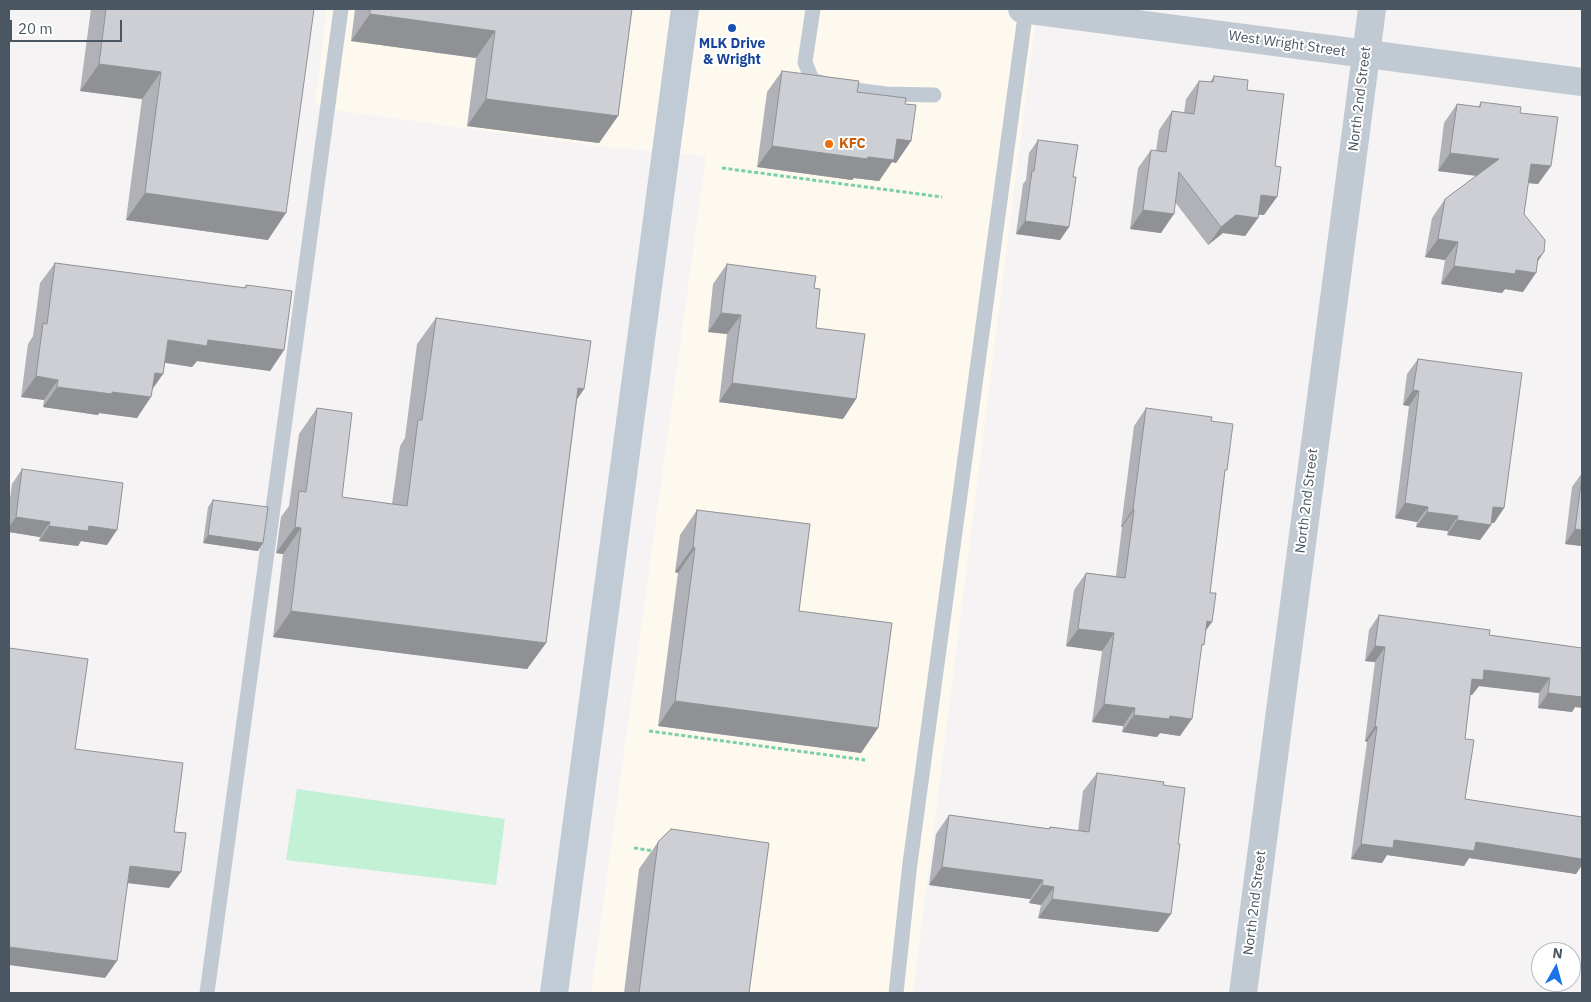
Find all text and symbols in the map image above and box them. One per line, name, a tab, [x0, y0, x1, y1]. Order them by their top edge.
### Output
scale bar	[12, 10, 125, 42]
text: 20 m	[18, 19, 53, 38]
marker: MLK Drive & Wright	[726, 22, 738, 34]
street label: West Wright Street	[1227, 27, 1347, 61]
place label: MLK Drive & Wright	[699, 36, 765, 68]
street label: North 2nd Street	[1345, 46, 1375, 152]
place label: KFC	[839, 136, 866, 152]
marker: KFC	[823, 138, 835, 150]
street label: North 2nd Street	[1292, 448, 1322, 554]
street label: North 2nd Street	[1240, 850, 1270, 956]
north arrow	[1531, 942, 1581, 992]
text: N	[1552, 944, 1564, 963]

